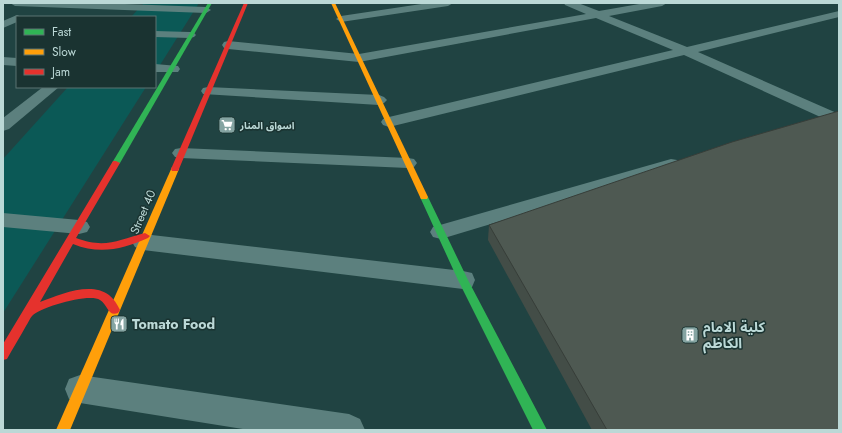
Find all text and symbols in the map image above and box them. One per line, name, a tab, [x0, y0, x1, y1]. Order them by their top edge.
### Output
legend	[16, 16, 156, 88]
text: Fast	[52, 23, 71, 41]
text: Slow	[52, 43, 77, 61]
text: Jam	[50, 63, 70, 81]
supermarket icon: اسواق المنار	[217, 115, 237, 135]
place label: اسواق المنار	[239, 118, 295, 133]
street label: Street 40	[126, 187, 160, 237]
restaurant icon: Tomato Food	[109, 314, 129, 334]
place label: Tomato Food	[132, 314, 215, 334]
place label: كلية الامام الكاظم	[703, 317, 765, 354]
building icon: كلية الامام الكاظم	[680, 325, 700, 345]

